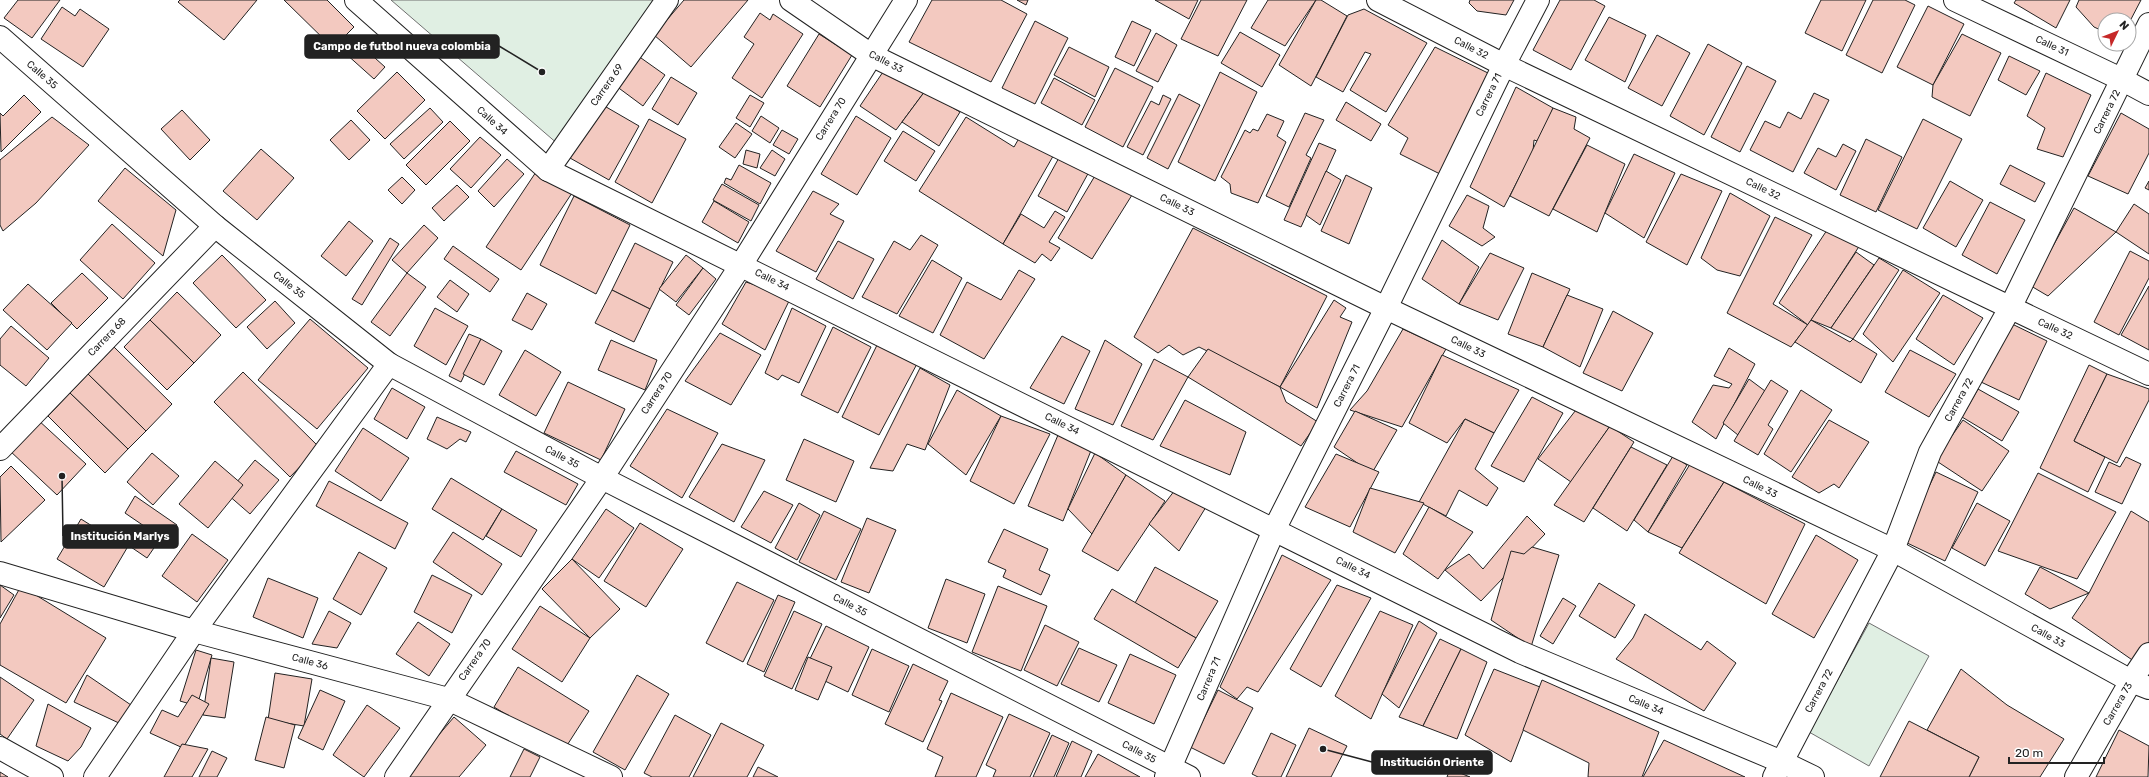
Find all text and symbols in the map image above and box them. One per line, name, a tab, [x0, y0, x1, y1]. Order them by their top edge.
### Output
north arrow	[2097, 12, 2137, 52]
text: N	[2116, 18, 2131, 33]
street label: Calle 31	[2034, 33, 2070, 59]
street label: Calle 32	[1452, 34, 1490, 62]
callout: Campo de futbol nueva colombia	[305, 35, 499, 58]
text: Campo de futbol nueva colombia	[313, 40, 491, 53]
street label: Calle 33	[867, 48, 905, 76]
street label: Calle 35	[24, 58, 60, 92]
street label: Carrera 69	[588, 61, 626, 108]
street label: Carrera 71	[1473, 72, 1505, 118]
street label: Carrera 72	[2091, 88, 2123, 136]
street label: Carrera 70	[813, 95, 849, 143]
street label: Calle 34	[474, 104, 510, 138]
street label: Calle 32	[1744, 176, 1782, 203]
street label: Calle 33	[1158, 191, 1196, 219]
street label: Calle 34	[753, 266, 791, 294]
street label: Calle 35	[271, 269, 307, 301]
street label: Carrera 68	[86, 315, 128, 359]
street label: Calle 32	[2036, 316, 2074, 342]
street label: Calle 33	[1449, 333, 1487, 361]
street label: Carrera 71	[1331, 363, 1363, 409]
street label: Carrera 70	[639, 369, 675, 417]
street label: Carrera 72	[1942, 376, 1976, 424]
street label: Calle 34	[1043, 410, 1081, 438]
street label: Calle 35	[543, 443, 581, 471]
street label: Calle 33	[1741, 473, 1779, 501]
callout: Institución Marlys	[63, 525, 178, 548]
text: Institución Marlys	[70, 530, 170, 543]
street label: Calle 34	[1334, 554, 1372, 582]
street label: Calle 35	[831, 591, 869, 619]
street label: Calle 33	[2029, 622, 2067, 650]
street label: Carrera 70	[456, 637, 494, 683]
street label: Calle 36	[291, 651, 329, 673]
street label: Carrera 71	[1194, 655, 1224, 703]
street label: Carrera 72	[1802, 667, 1836, 715]
street label: Carrera 73	[2101, 680, 2135, 728]
street label: Calle 34	[1626, 692, 1666, 718]
street label: Calle 35	[1120, 738, 1158, 766]
scale bar	[2009, 739, 2104, 765]
text: 20 m	[2015, 746, 2043, 760]
callout: Institución Oriente	[1372, 751, 1492, 774]
text: Institución Oriente	[1380, 756, 1485, 769]

